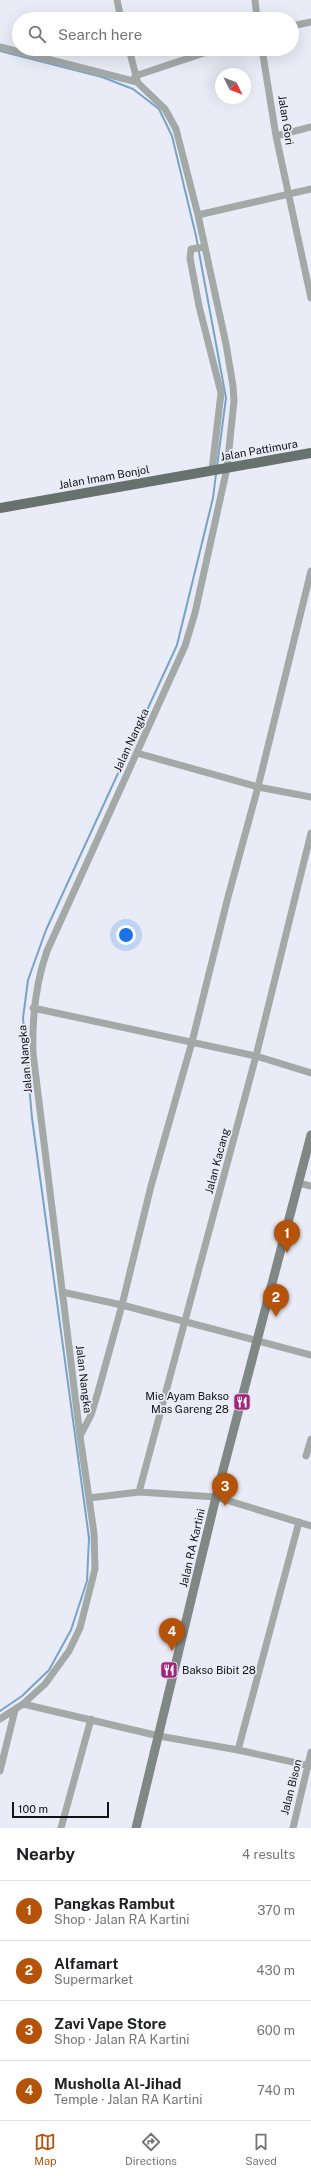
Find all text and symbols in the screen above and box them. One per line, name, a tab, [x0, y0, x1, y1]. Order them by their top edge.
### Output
search box	[12, 12, 299, 56]
icon: search	[26, 23, 48, 45]
text: Search here	[58, 26, 142, 43]
north arrow	[215, 68, 251, 104]
street label: Jalan Gori	[276, 94, 296, 146]
street label: Jalan Pattimura	[219, 437, 299, 463]
street label: Jalan Imam Bonjol	[58, 463, 150, 491]
street label: Jalan Nangka	[111, 706, 151, 774]
your location	[116, 925, 136, 945]
street label: Jalan Nangka	[16, 1024, 34, 1094]
street label: Jalan Kacang	[202, 1127, 232, 1195]
pin: 1	[274, 1220, 300, 1253]
pin: 2	[263, 1284, 289, 1317]
street label: Jalan Nangka	[74, 1344, 94, 1414]
place label: Mie Ayam Bakso Mas Gareng 28	[145, 1390, 229, 1415]
restaurant icon: Mie Ayam Bakso Mas Gareng 28	[232, 1392, 252, 1412]
pin: 3	[212, 1473, 238, 1506]
street label: Jalan RA Kartini	[177, 1507, 207, 1589]
pin: 4	[159, 1618, 185, 1651]
restaurant icon: Bakso Bibit 28	[159, 1660, 179, 1680]
place label: Bakso Bibit 28	[182, 1664, 256, 1676]
street label: Jalan Bison	[278, 1758, 304, 1816]
scale bar	[12, 1800, 109, 1819]
text: 100 m	[18, 1803, 48, 1815]
text: Nearby	[16, 1844, 75, 1864]
text: 4 results	[242, 1847, 295, 1862]
text: Pangkas Rambut	[54, 1895, 175, 1912]
text: 1	[26, 1903, 32, 1918]
text: 370 m	[257, 1903, 295, 1918]
text: Shop · Jalan RA Kartini	[54, 1912, 190, 1927]
text: Alfamart	[54, 1955, 118, 1972]
text: 2	[25, 1963, 33, 1978]
text: 430 m	[256, 1963, 295, 1978]
text: Supermarket	[54, 1972, 133, 1987]
text: Zavi Vape Store	[54, 2015, 166, 2032]
text: 3	[25, 2023, 33, 2038]
text: 600 m	[257, 2023, 295, 2038]
text: Shop · Jalan RA Kartini	[54, 2032, 190, 2047]
text: Musholla Al-Jihad	[54, 2075, 181, 2092]
text: 4	[25, 2083, 33, 2098]
text: 740 m	[257, 2083, 295, 2098]
text: Temple · Jalan RA Kartini	[54, 2092, 202, 2107]
tab: Map	[34, 2131, 57, 2167]
tab: Directions	[125, 2131, 177, 2167]
tab: Saved	[245, 2131, 277, 2167]

